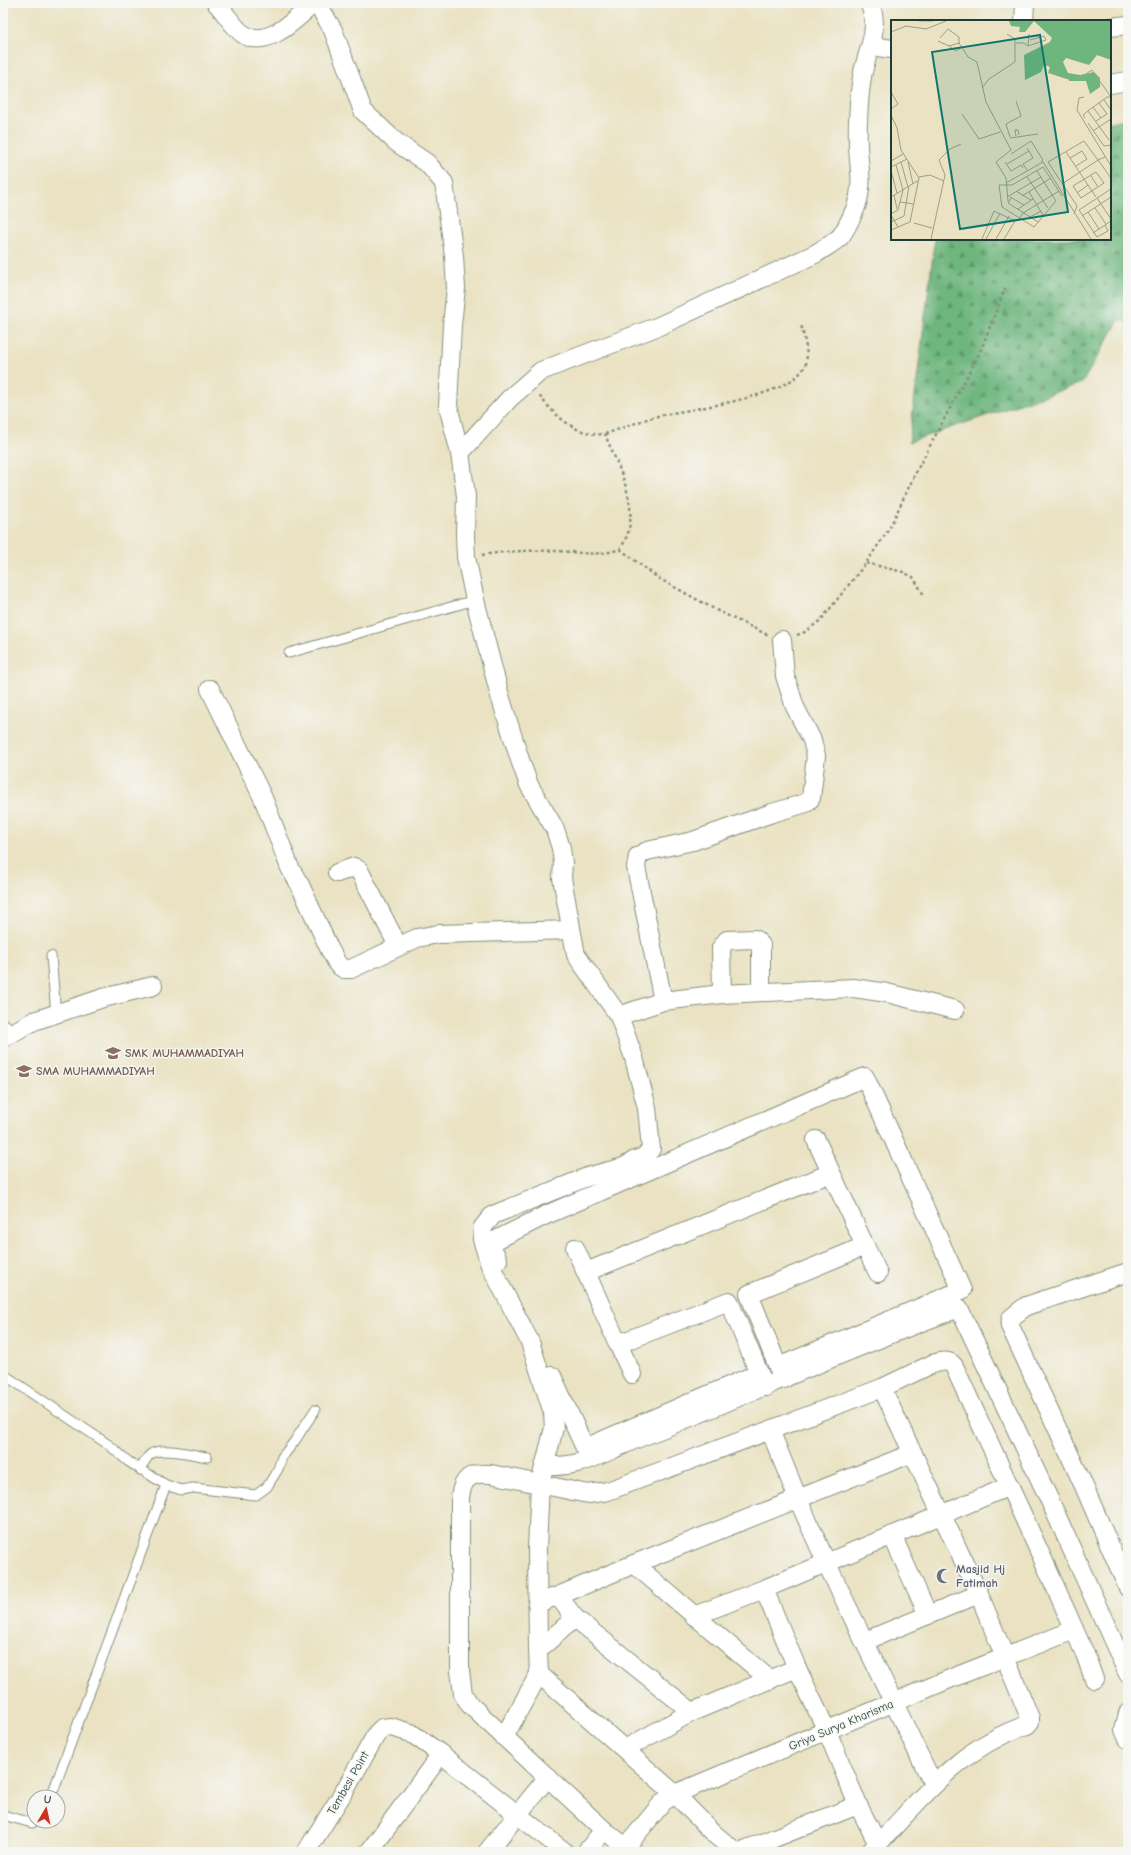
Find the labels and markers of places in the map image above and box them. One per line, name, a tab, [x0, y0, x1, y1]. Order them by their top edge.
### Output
school or university icon: SMK MUHAMMADIYAH	[104, 1044, 122, 1062]
place label: SMK MUHAMMADIYAH	[125, 1046, 244, 1060]
school or university icon: SMA MUHAMMADIYAH	[15, 1062, 33, 1080]
place label: SMA MUHAMMADIYAH	[36, 1064, 155, 1078]
place label: Masjid Hj Fatimah	[956, 1562, 1005, 1590]
mosque icon: Masjid Hj Fatimah	[935, 1567, 953, 1585]

